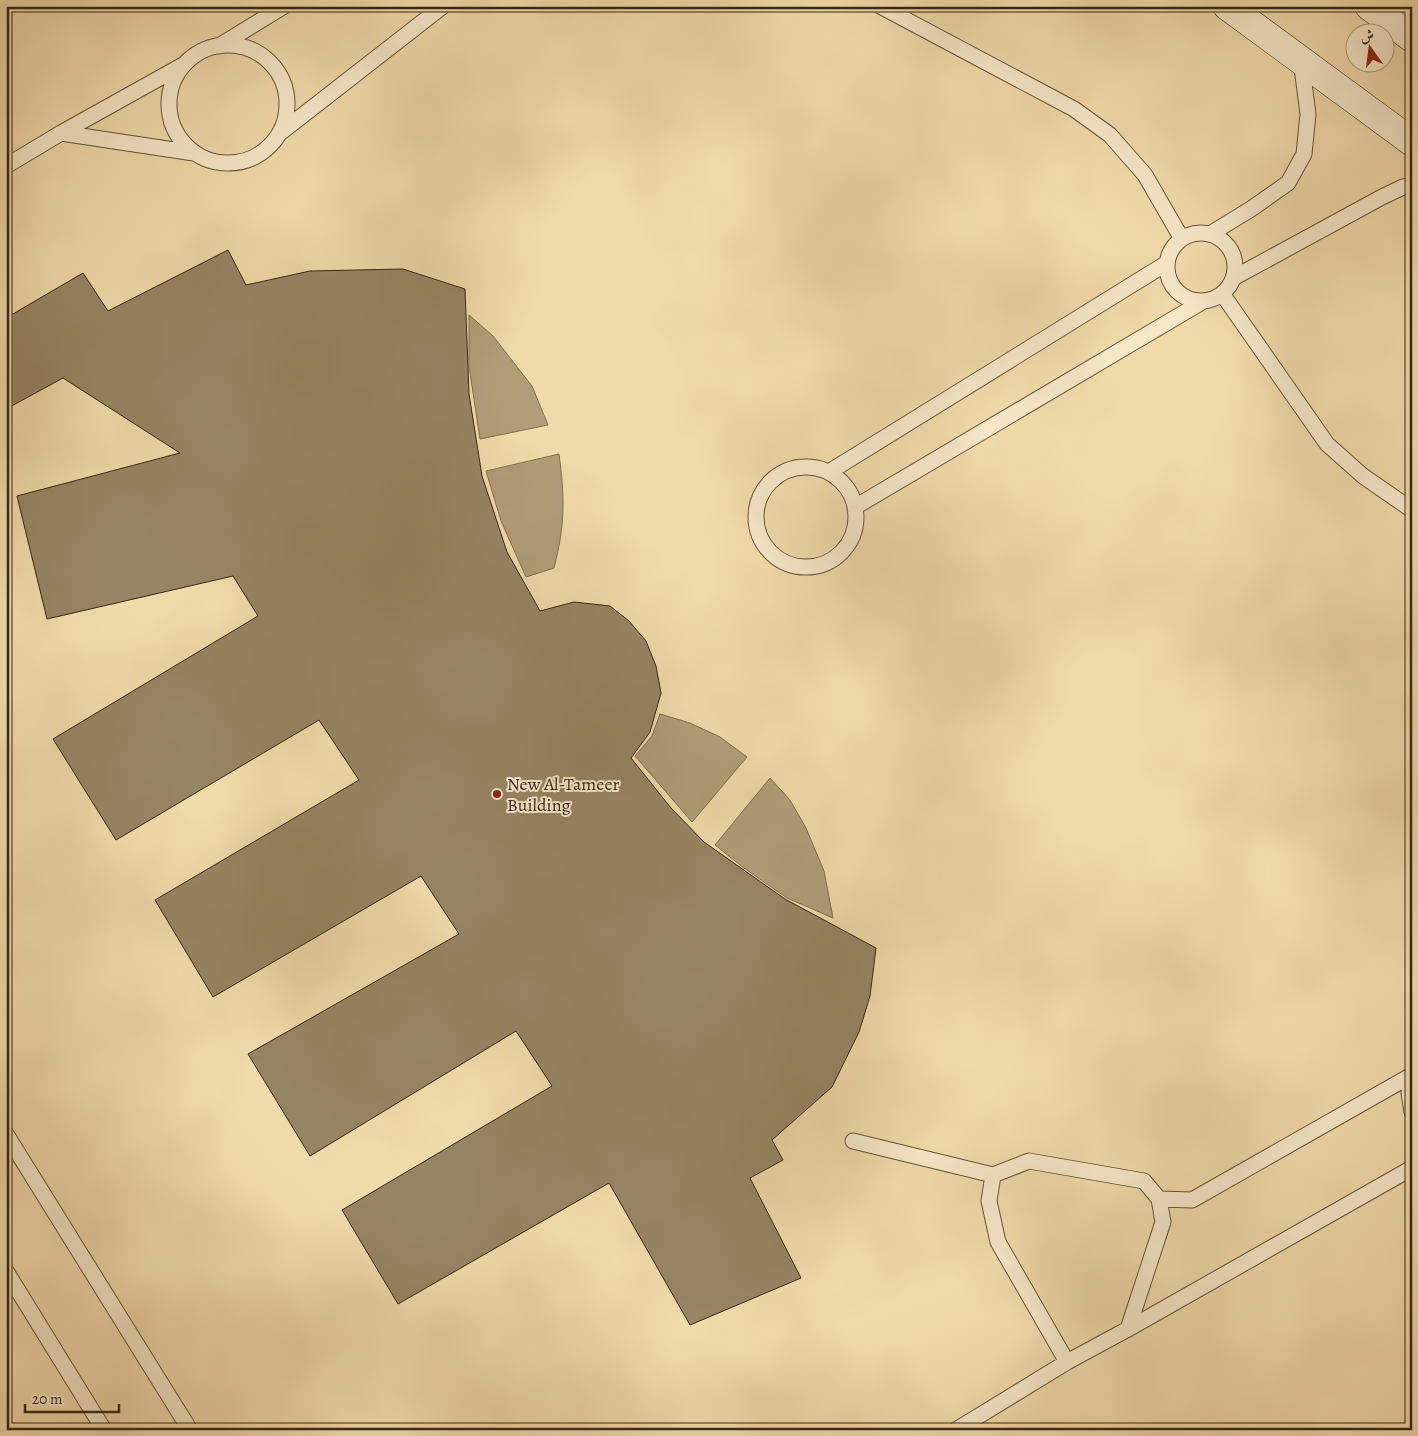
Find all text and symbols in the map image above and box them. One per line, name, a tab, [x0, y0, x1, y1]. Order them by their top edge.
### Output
north arrow	[1346, 22, 1396, 72]
text: ش	[1358, 25, 1376, 47]
place label: New Al-Tameer Building	[507, 772, 619, 817]
marker: New Al-Tameer Building	[491, 788, 503, 800]
scale bar	[25, 1381, 119, 1413]
text: 20 m	[32, 1389, 63, 1409]

